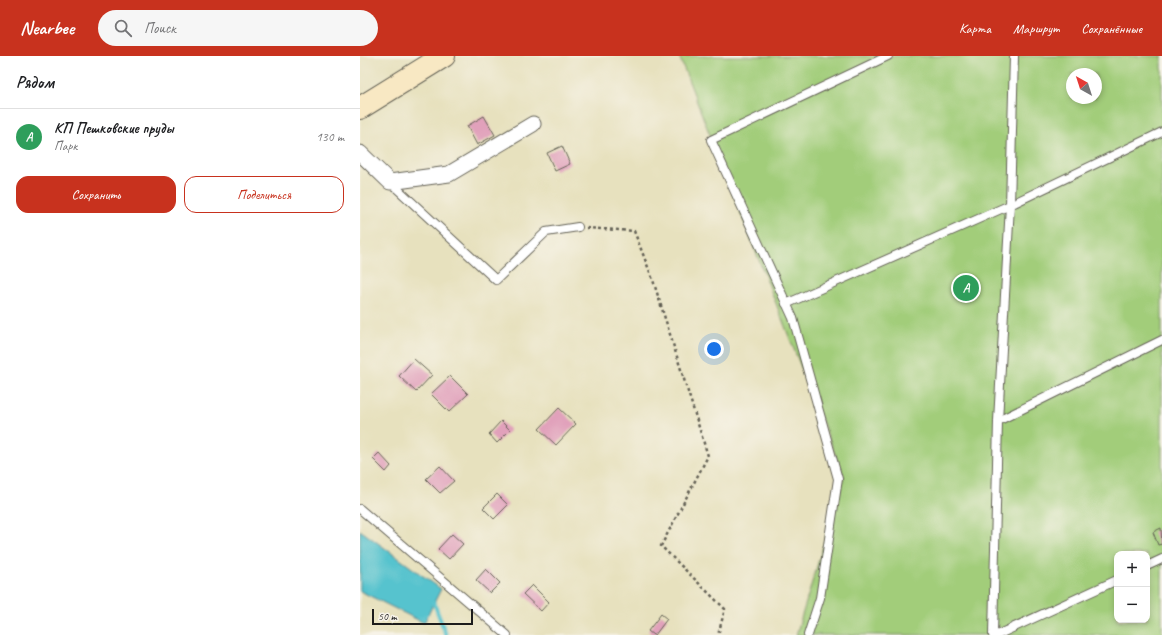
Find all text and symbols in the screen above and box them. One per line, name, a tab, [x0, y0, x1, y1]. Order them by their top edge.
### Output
search box	[98, 10, 378, 46]
text: Nearbee	[20, 16, 74, 40]
icon: search	[112, 17, 134, 39]
text: Поиск	[144, 19, 176, 38]
text: Карта	[959, 20, 991, 37]
text: Маршрут	[1013, 20, 1059, 37]
text: Сохранённые	[1081, 20, 1142, 37]
north arrow	[1066, 68, 1102, 104]
text: Рядом	[16, 72, 54, 93]
text: КП Пешковские пруды	[54, 119, 174, 138]
text: A	[26, 129, 32, 145]
text: 130 m	[316, 129, 344, 145]
text: Парк	[54, 138, 77, 154]
button: Сохранить	[16, 176, 176, 213]
button: Поделиться	[184, 176, 344, 213]
pin: A	[953, 273, 979, 303]
your location	[704, 339, 724, 359]
map controls	[1114, 551, 1150, 623]
button: +	[1114, 551, 1150, 587]
button: −	[1114, 587, 1150, 623]
scale bar	[372, 607, 473, 626]
text: 50 m	[378, 609, 397, 623]

